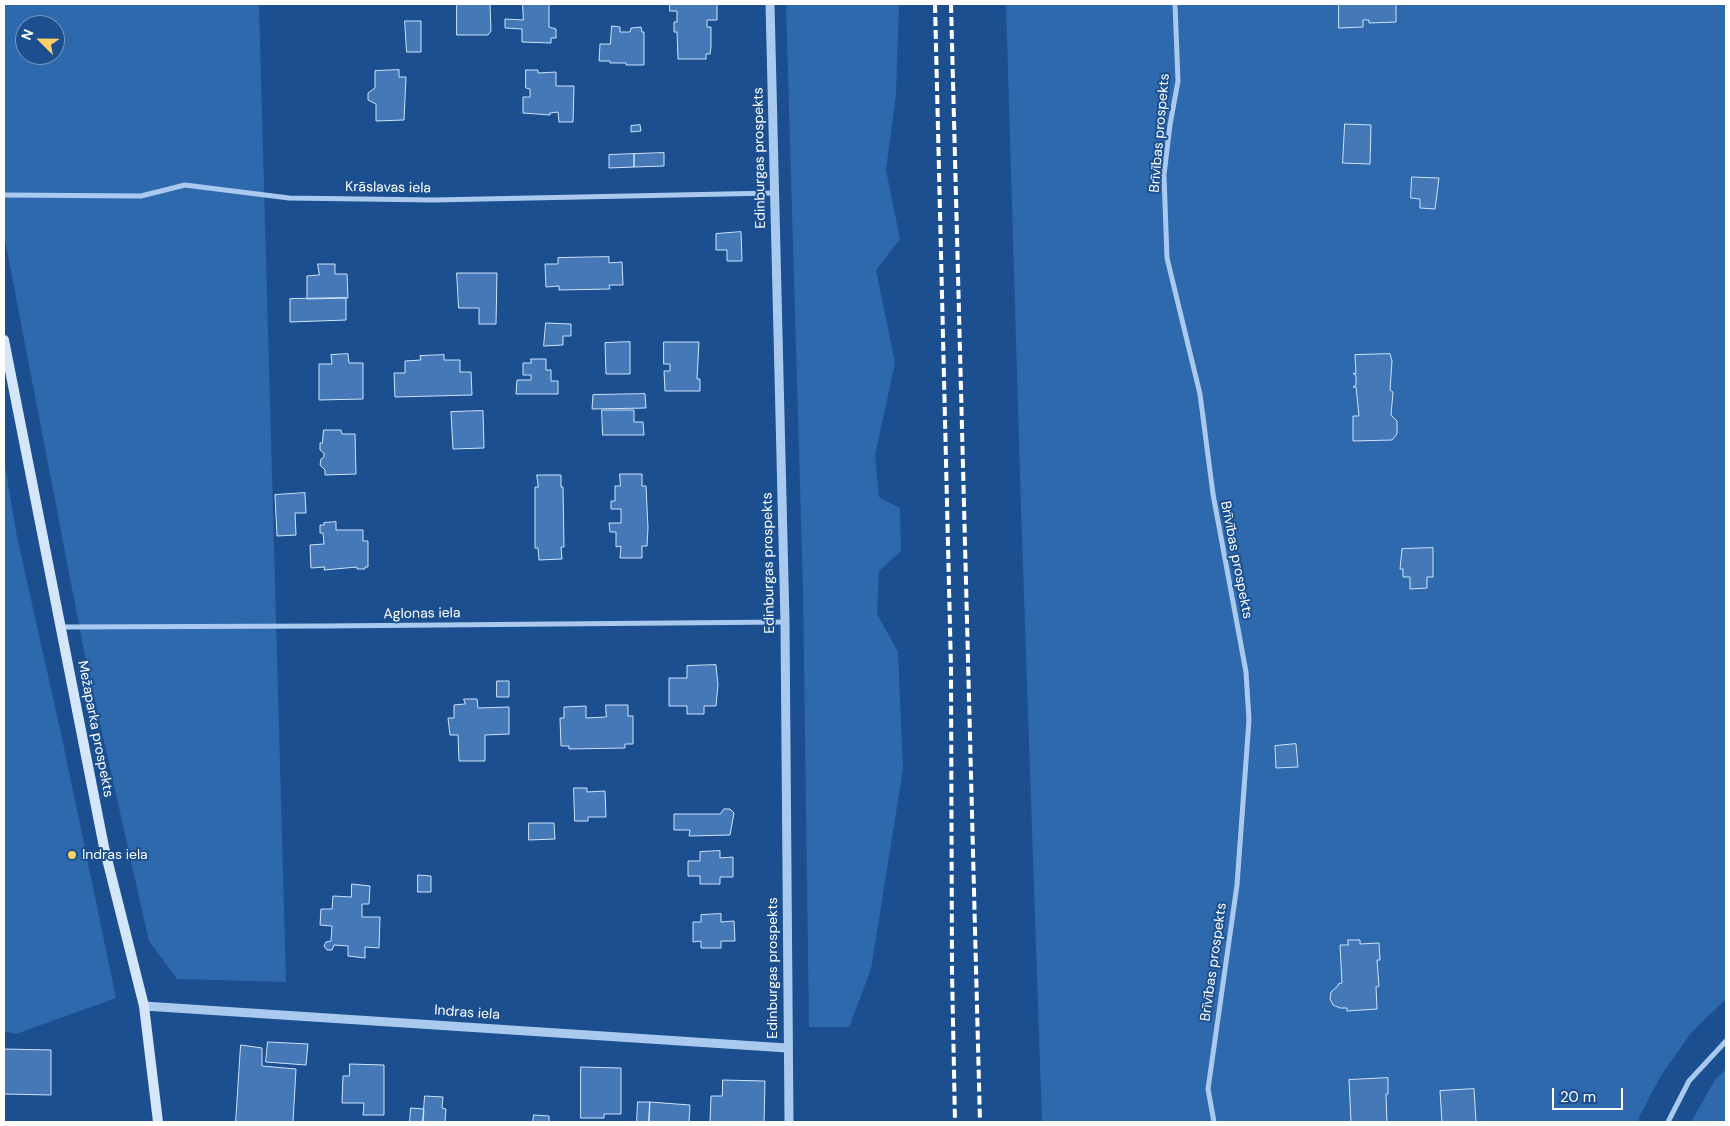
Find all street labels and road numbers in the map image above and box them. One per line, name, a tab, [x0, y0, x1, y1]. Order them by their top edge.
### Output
street label: Brīvības prospekts	[1146, 73, 1174, 193]
street label: Edinburgas prospekts	[750, 87, 770, 229]
street label: Krāslavas iela	[345, 179, 431, 197]
street label: Edinburgas prospekts	[759, 492, 779, 634]
street label: Brīvības prospekts	[1216, 500, 1256, 620]
street label: Aglonas iela	[383, 605, 461, 623]
street label: Mežaparka prospekts	[73, 659, 117, 799]
street label: Edinburgas prospekts	[765, 897, 781, 1039]
street label: Brīvības prospekts	[1197, 902, 1231, 1022]
street label: Indras iela	[434, 1002, 500, 1024]

